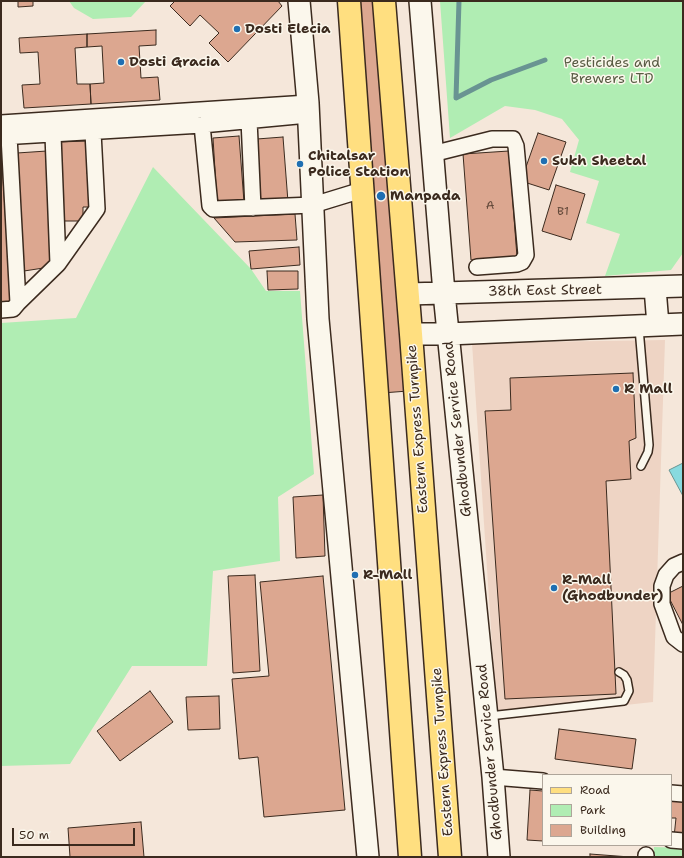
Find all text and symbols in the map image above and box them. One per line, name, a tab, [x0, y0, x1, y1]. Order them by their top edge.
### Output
place label: Dosti Elecia	[245, 21, 330, 37]
marker: Dosti Elecia	[232, 24, 242, 34]
place label: Dosti Gracia	[129, 54, 220, 70]
park label: Pesticides and Brewers LTD	[564, 55, 660, 88]
marker: Dosti Gracia	[116, 57, 126, 67]
place label: Chitalsar Police Station	[308, 148, 409, 180]
place label: Sukh Sheetal	[552, 153, 646, 169]
marker: Sukh Sheetal	[539, 156, 549, 166]
marker: Chitalsar Police Station	[295, 159, 305, 169]
place label: Manpada	[390, 188, 461, 204]
marker: Manpada	[375, 190, 387, 202]
house number: A	[486, 199, 494, 213]
house number: B1	[557, 205, 569, 219]
street label: 38th East Street	[488, 282, 602, 300]
street label: Ghodbunder Service Road	[440, 340, 476, 518]
street label: Eastern Express Turnpike	[404, 344, 432, 514]
place label: R Mall	[624, 381, 673, 397]
marker: R Mall	[611, 384, 621, 394]
place label: R-Mall	[363, 567, 412, 583]
marker: R-Mall	[350, 570, 360, 580]
place label: R-Mall (Ghodbunder)	[562, 572, 663, 604]
marker: R-Mall (Ghodbunder)	[549, 583, 559, 593]
street label: Ghodbunder Service Road	[474, 663, 506, 841]
street label: Eastern Express Turnpike	[429, 667, 457, 837]
legend	[542, 774, 672, 846]
text: Road	[580, 782, 610, 798]
text: Park	[580, 802, 606, 818]
scale bar	[14, 820, 137, 846]
text: Building	[580, 822, 626, 838]
text: 50 m	[19, 827, 49, 843]

